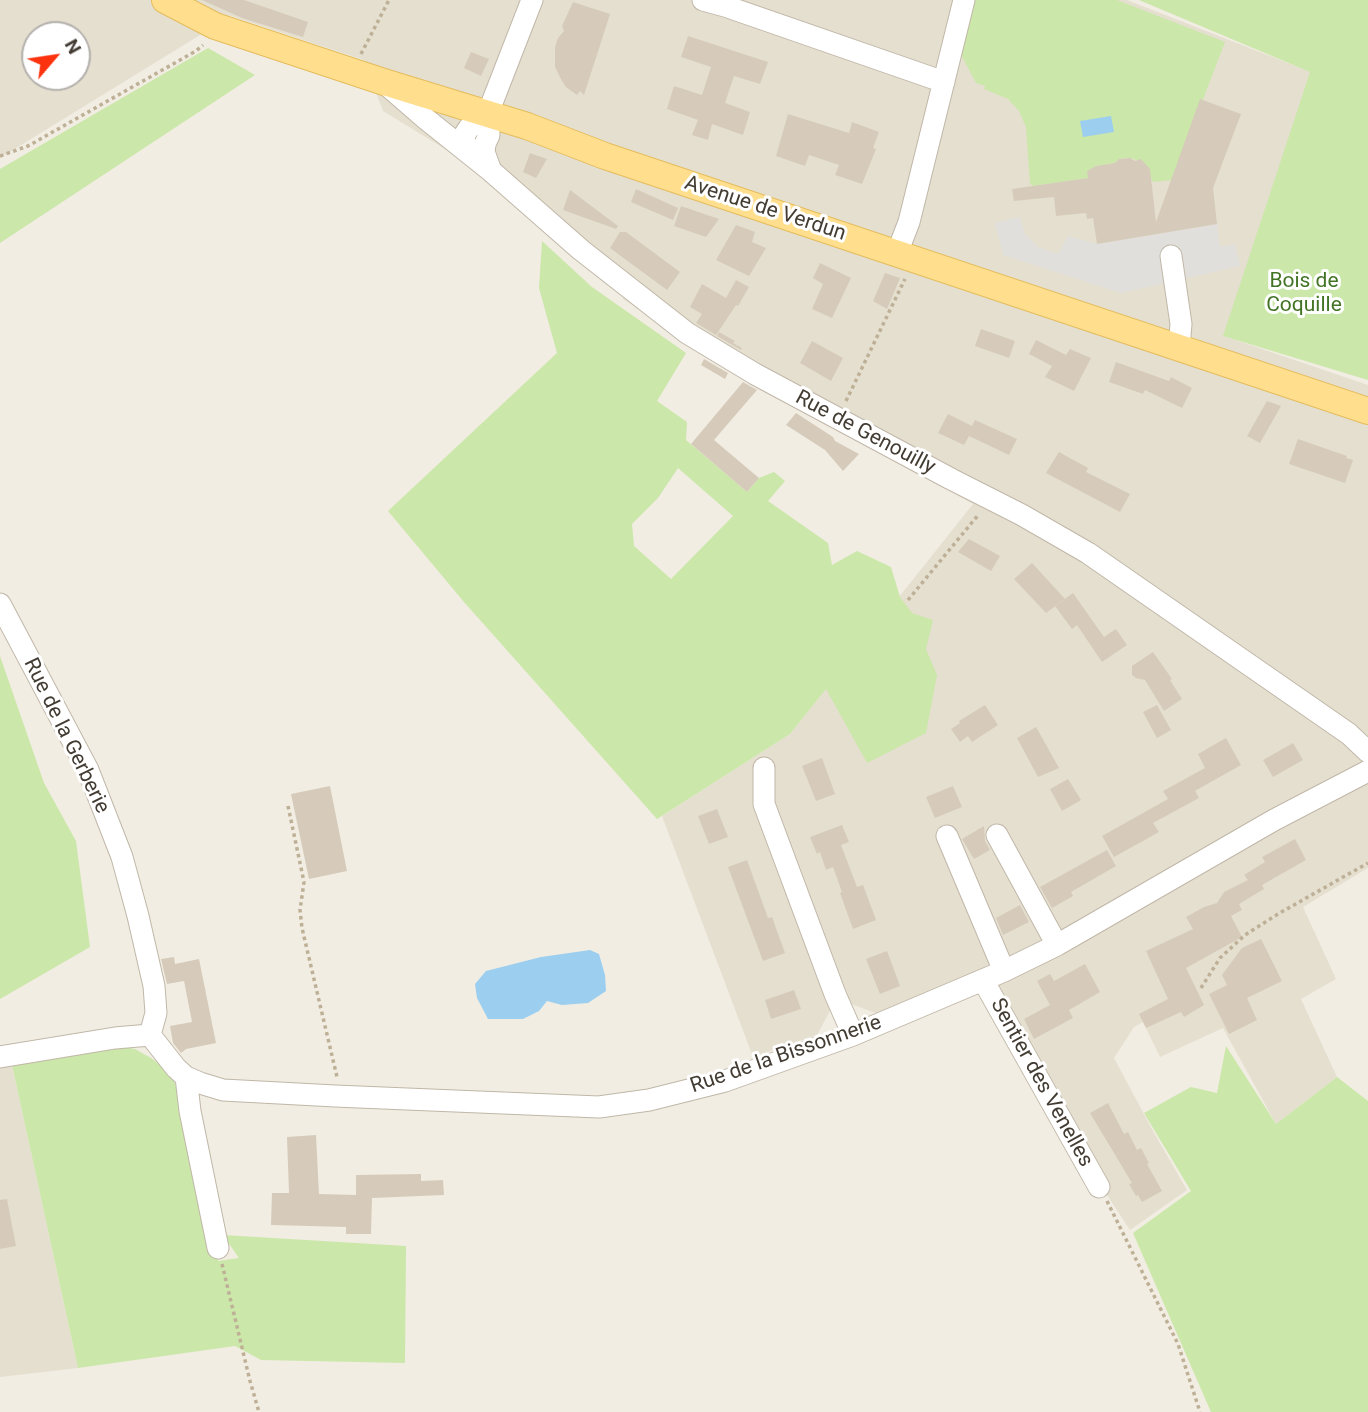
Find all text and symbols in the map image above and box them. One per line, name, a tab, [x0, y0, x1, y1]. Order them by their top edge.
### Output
north arrow	[21, 21, 91, 91]
text: N	[60, 35, 86, 58]
street label: Avenue de Verdun	[681, 171, 849, 247]
park label: Bois de Coquille	[1266, 269, 1342, 319]
street label: Rue de Genouilly	[791, 386, 939, 480]
street label: Rue de la Gerberie	[17, 654, 115, 818]
street label: Sentier des Venelles	[984, 994, 1098, 1172]
street label: Rue de la Bissonnerie	[687, 1010, 885, 1100]

